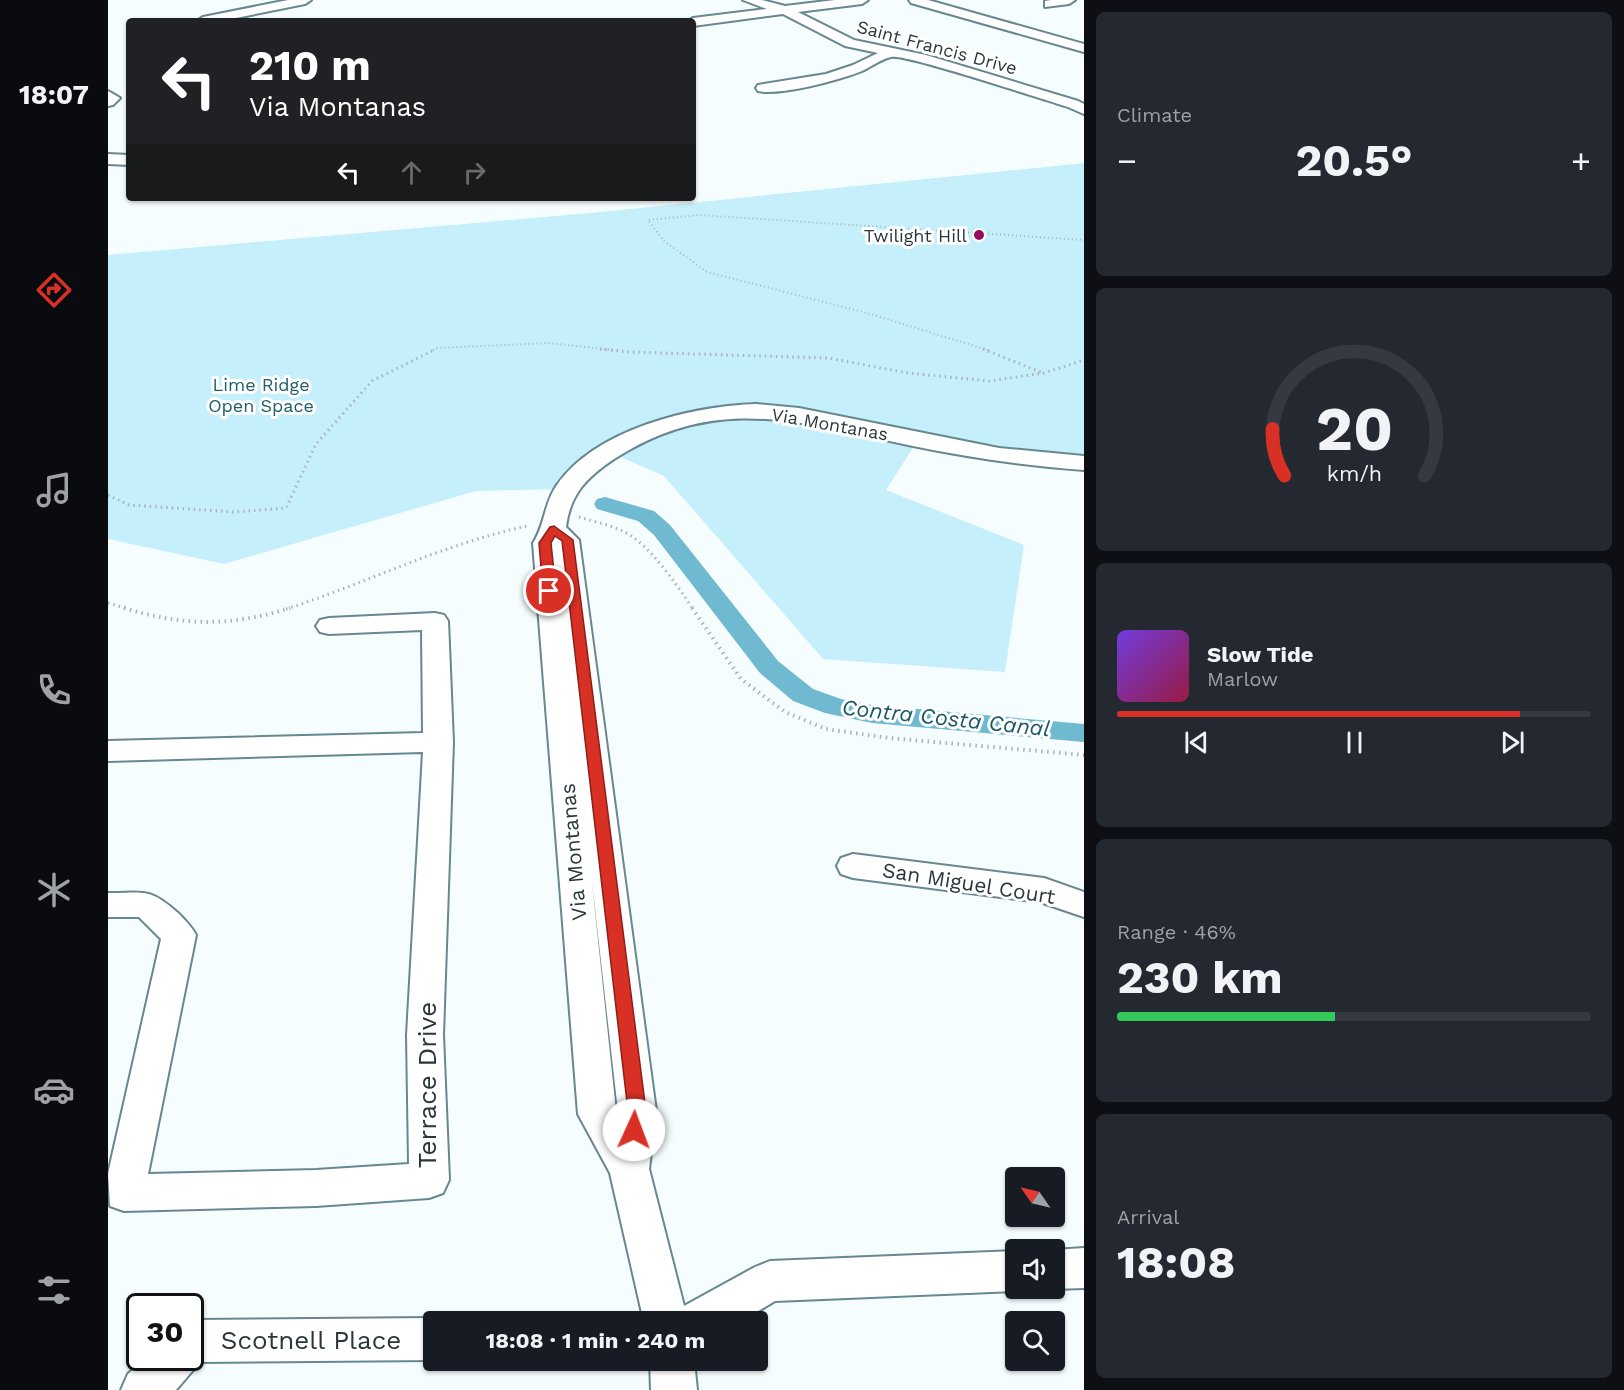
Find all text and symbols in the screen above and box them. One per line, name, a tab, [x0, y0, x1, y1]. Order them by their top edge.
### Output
street label: Saint Francis Drive	[855, 16, 1019, 78]
text: 210 m	[249, 41, 371, 90]
icon: left	[150, 42, 228, 120]
text: 18:07	[19, 79, 89, 111]
text: Via Montanas	[249, 91, 426, 123]
text: Climate	[1117, 103, 1192, 127]
text: 20.5°	[1296, 134, 1412, 187]
text: −	[1117, 141, 1137, 180]
text: +	[1571, 141, 1591, 180]
icon: left	[332, 156, 365, 189]
icon: ahead	[395, 156, 428, 189]
icon: right	[458, 156, 491, 189]
place label: Twilight Hill	[864, 225, 967, 246]
marker: Twilight Hill	[972, 228, 986, 242]
icon: directions	[33, 269, 75, 311]
park label: Lime Ridge Open Space	[208, 374, 314, 416]
text: 20	[1315, 393, 1393, 466]
street label: Via Montanas	[770, 403, 890, 445]
text: km/h	[1326, 462, 1382, 487]
icon: music	[33, 469, 75, 511]
pin	[523, 565, 574, 616]
icon: arrive	[532, 574, 565, 607]
text: Slow Tide	[1207, 642, 1314, 667]
text: Marlow	[1207, 667, 1278, 691]
icon: phone	[33, 669, 75, 711]
water label: Contra Costa Canal	[841, 695, 1052, 741]
icon: previous	[1180, 726, 1213, 759]
icon: pause	[1338, 726, 1371, 759]
icon: next	[1496, 726, 1529, 759]
street label: Via Montanas	[555, 782, 591, 922]
street label: San Miguel Court	[881, 857, 1057, 909]
icon: climate	[33, 869, 75, 911]
text: Range · 46%	[1117, 920, 1236, 944]
text: 230 km	[1117, 951, 1283, 1004]
street label: Terrace Drive	[412, 1002, 442, 1168]
icon: car	[33, 1069, 75, 1111]
position arrow	[602, 1098, 666, 1162]
north arrow	[1005, 1167, 1065, 1227]
map controls	[1005, 1167, 1065, 1371]
text: Arrival	[1117, 1205, 1179, 1229]
text: 18:08	[1117, 1236, 1235, 1289]
button: sound	[1005, 1239, 1065, 1299]
icon: filters	[33, 1269, 75, 1311]
speed limit sign: 30	[126, 1293, 204, 1371]
button: search	[1005, 1311, 1065, 1371]
street label: Scotnell Place	[221, 1325, 401, 1355]
text: 18:08 · 1 min · 240 m	[486, 1328, 705, 1353]

